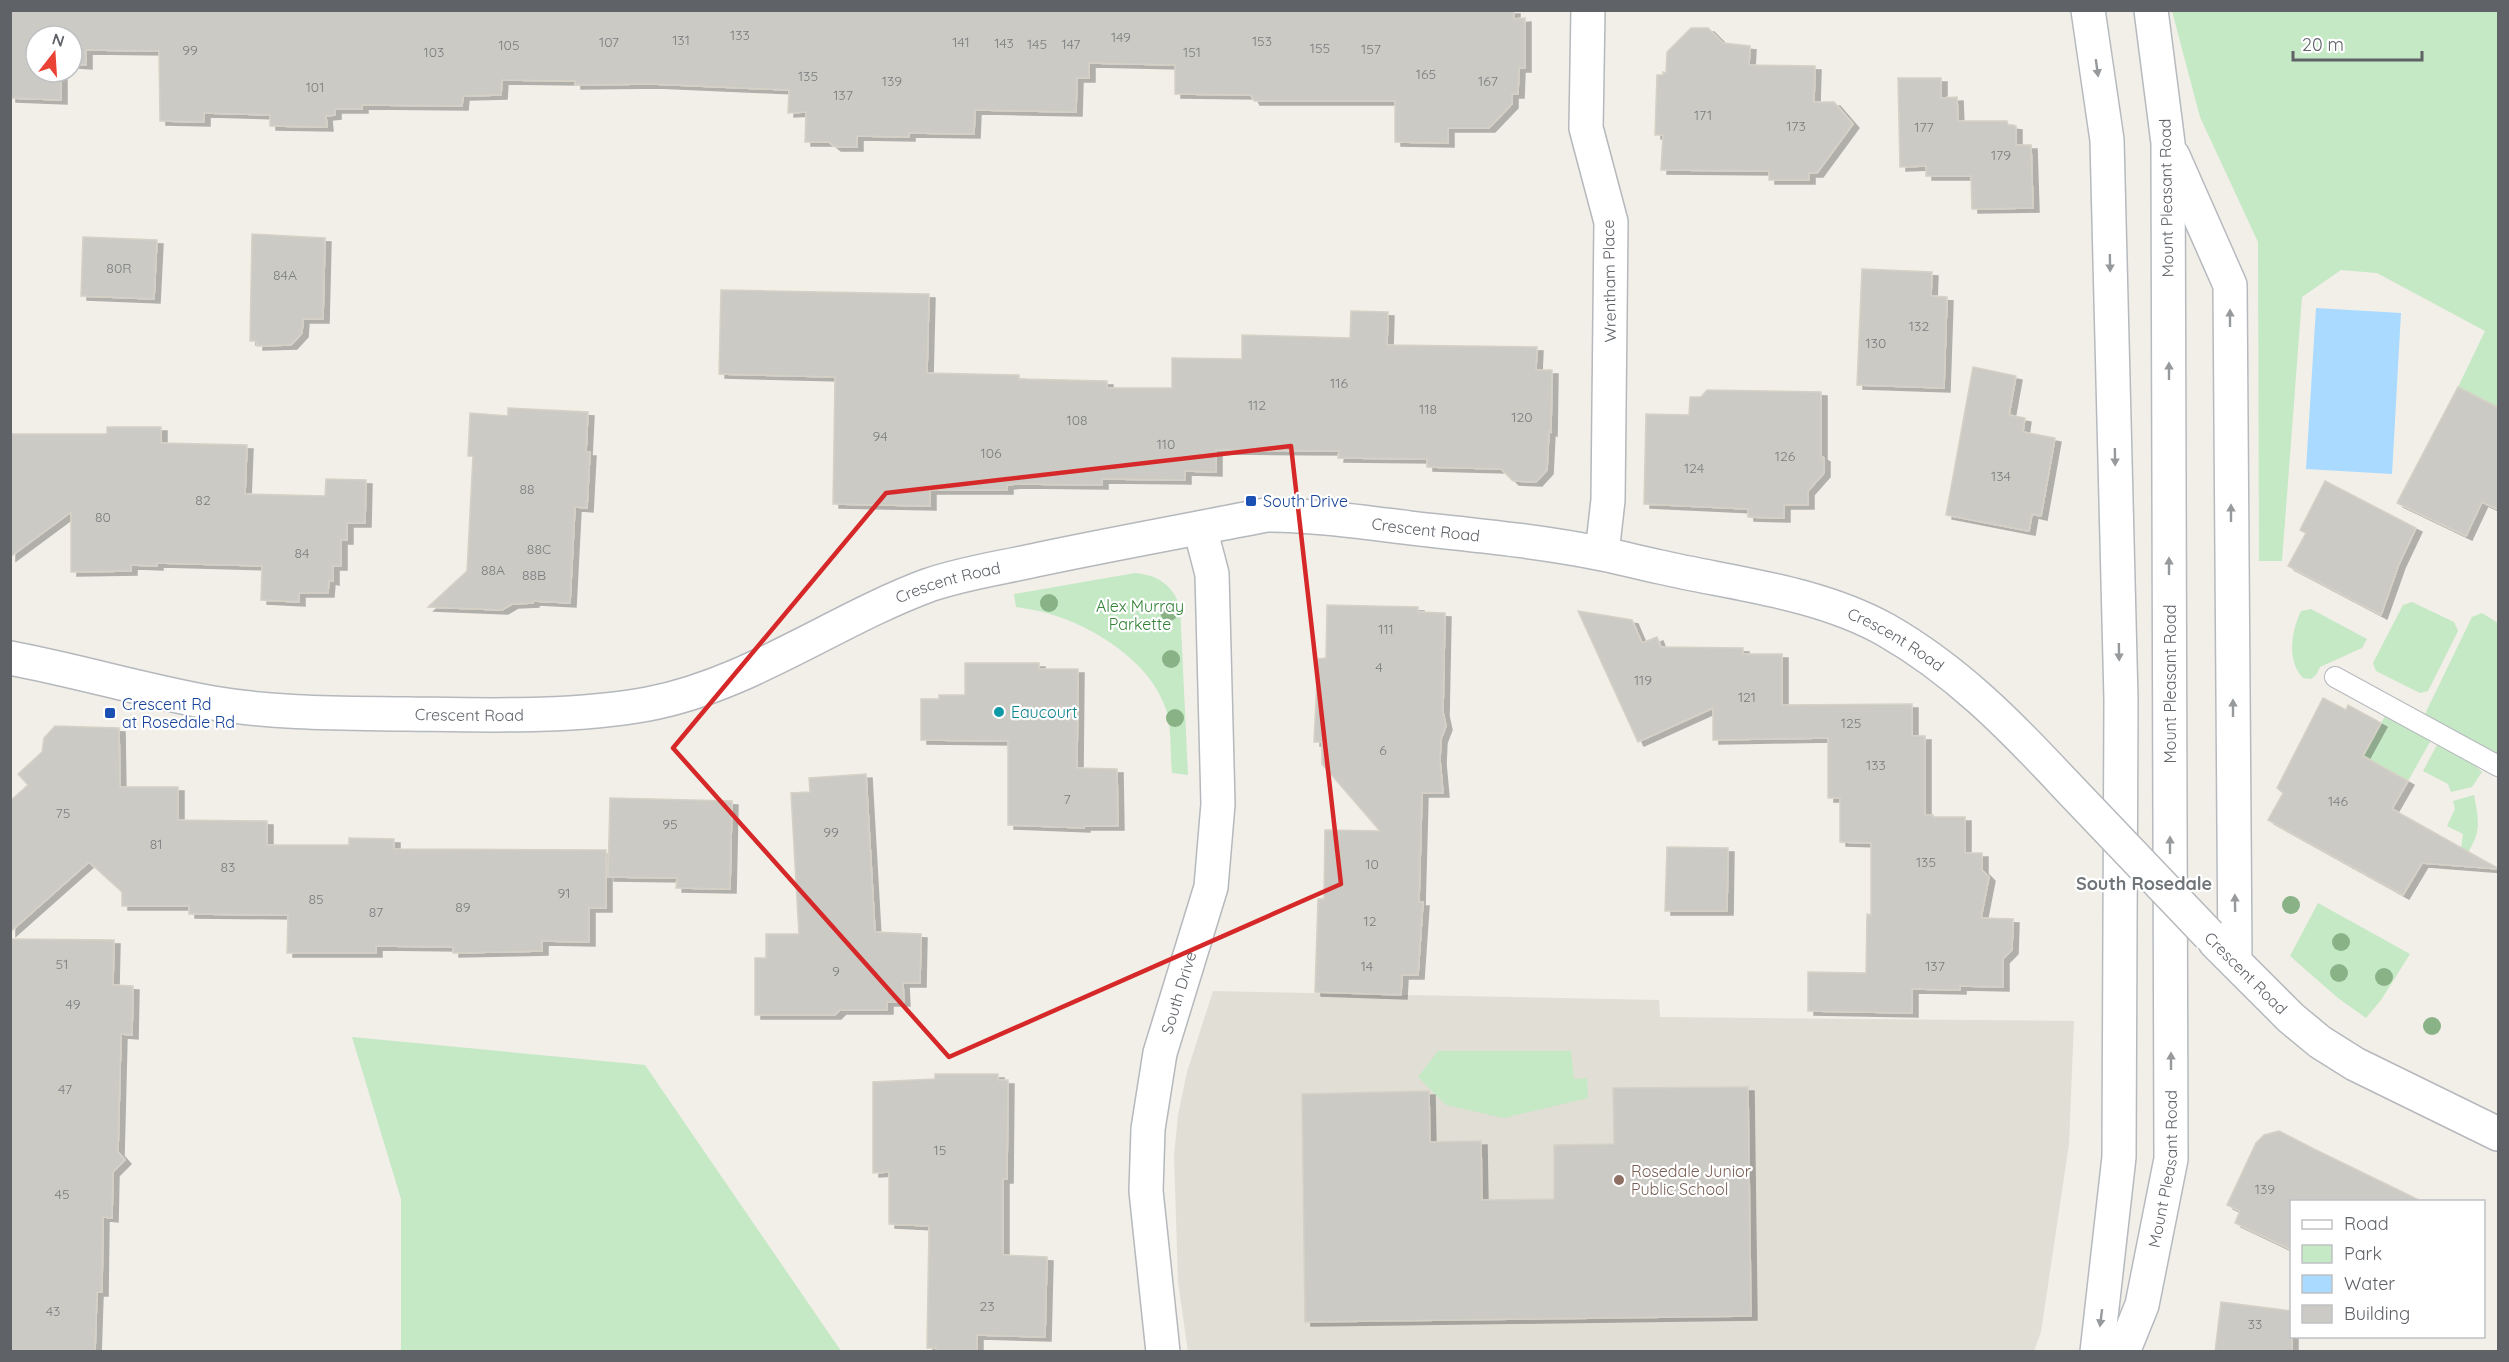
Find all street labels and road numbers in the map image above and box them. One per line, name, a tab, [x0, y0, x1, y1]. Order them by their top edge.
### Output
street label: Mount Pleasant Road	[2155, 118, 2177, 278]
street label: Wrentham Place	[1598, 219, 1620, 343]
street label: Crescent Road	[1370, 513, 1481, 546]
street label: Crescent Road	[892, 558, 1002, 608]
street label: Crescent Road	[1845, 603, 1948, 675]
street label: Mount Pleasant Road	[2160, 605, 2180, 763]
street label: Crescent Road	[415, 704, 524, 725]
street label: Crescent Road	[2200, 927, 2292, 1019]
street label: South Drive	[1156, 949, 1201, 1036]
street label: Mount Pleasant Road	[2144, 1090, 2181, 1249]

